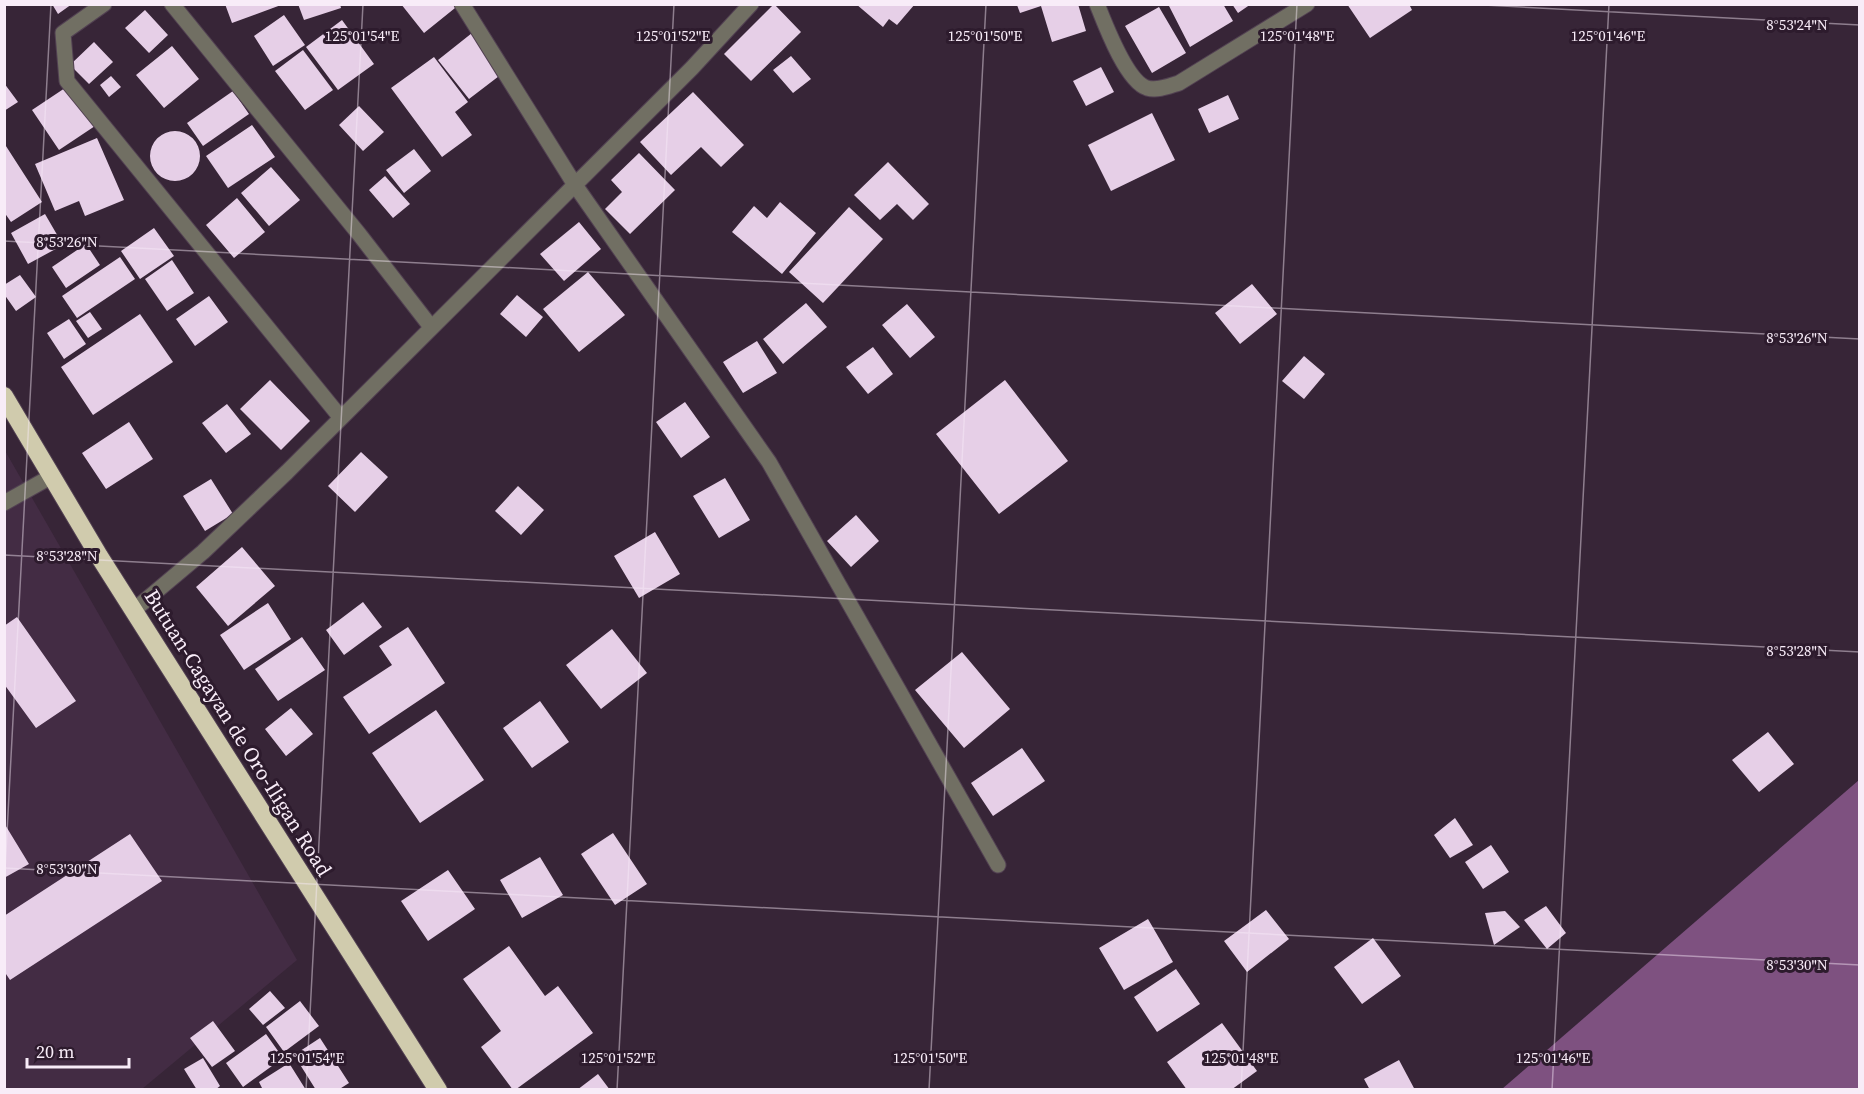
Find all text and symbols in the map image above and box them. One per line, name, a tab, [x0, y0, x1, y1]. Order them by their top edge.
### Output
text: 8°53'24"N	[1766, 14, 1828, 35]
text: 125°01'54"E	[325, 25, 399, 46]
text: 125°01'52"E	[636, 25, 710, 46]
text: 125°01'50"E	[948, 25, 1022, 46]
text: 125°01'48"E	[1260, 25, 1334, 46]
text: 125°01'46"E	[1571, 25, 1645, 46]
text: 8°53'26"N	[36, 231, 98, 252]
text: 8°53'26"N	[1766, 327, 1828, 348]
text: 8°53'28"N	[36, 545, 98, 566]
street label: Butuan-Cagayan de Oro-Iligan Road	[138, 584, 339, 882]
text: 8°53'28"N	[1766, 640, 1828, 661]
text: 8°53'30"N	[36, 858, 98, 879]
text: 8°53'30"N	[1766, 954, 1828, 975]
scale bar	[27, 1031, 129, 1069]
text: 20 m	[36, 1039, 74, 1064]
text: 125°01'54"E	[270, 1047, 344, 1068]
text: 125°01'52"E	[581, 1047, 655, 1068]
text: 125°01'50"E	[893, 1047, 967, 1068]
text: 125°01'48"E	[1204, 1047, 1278, 1068]
text: 125°01'46"E	[1516, 1047, 1590, 1068]

